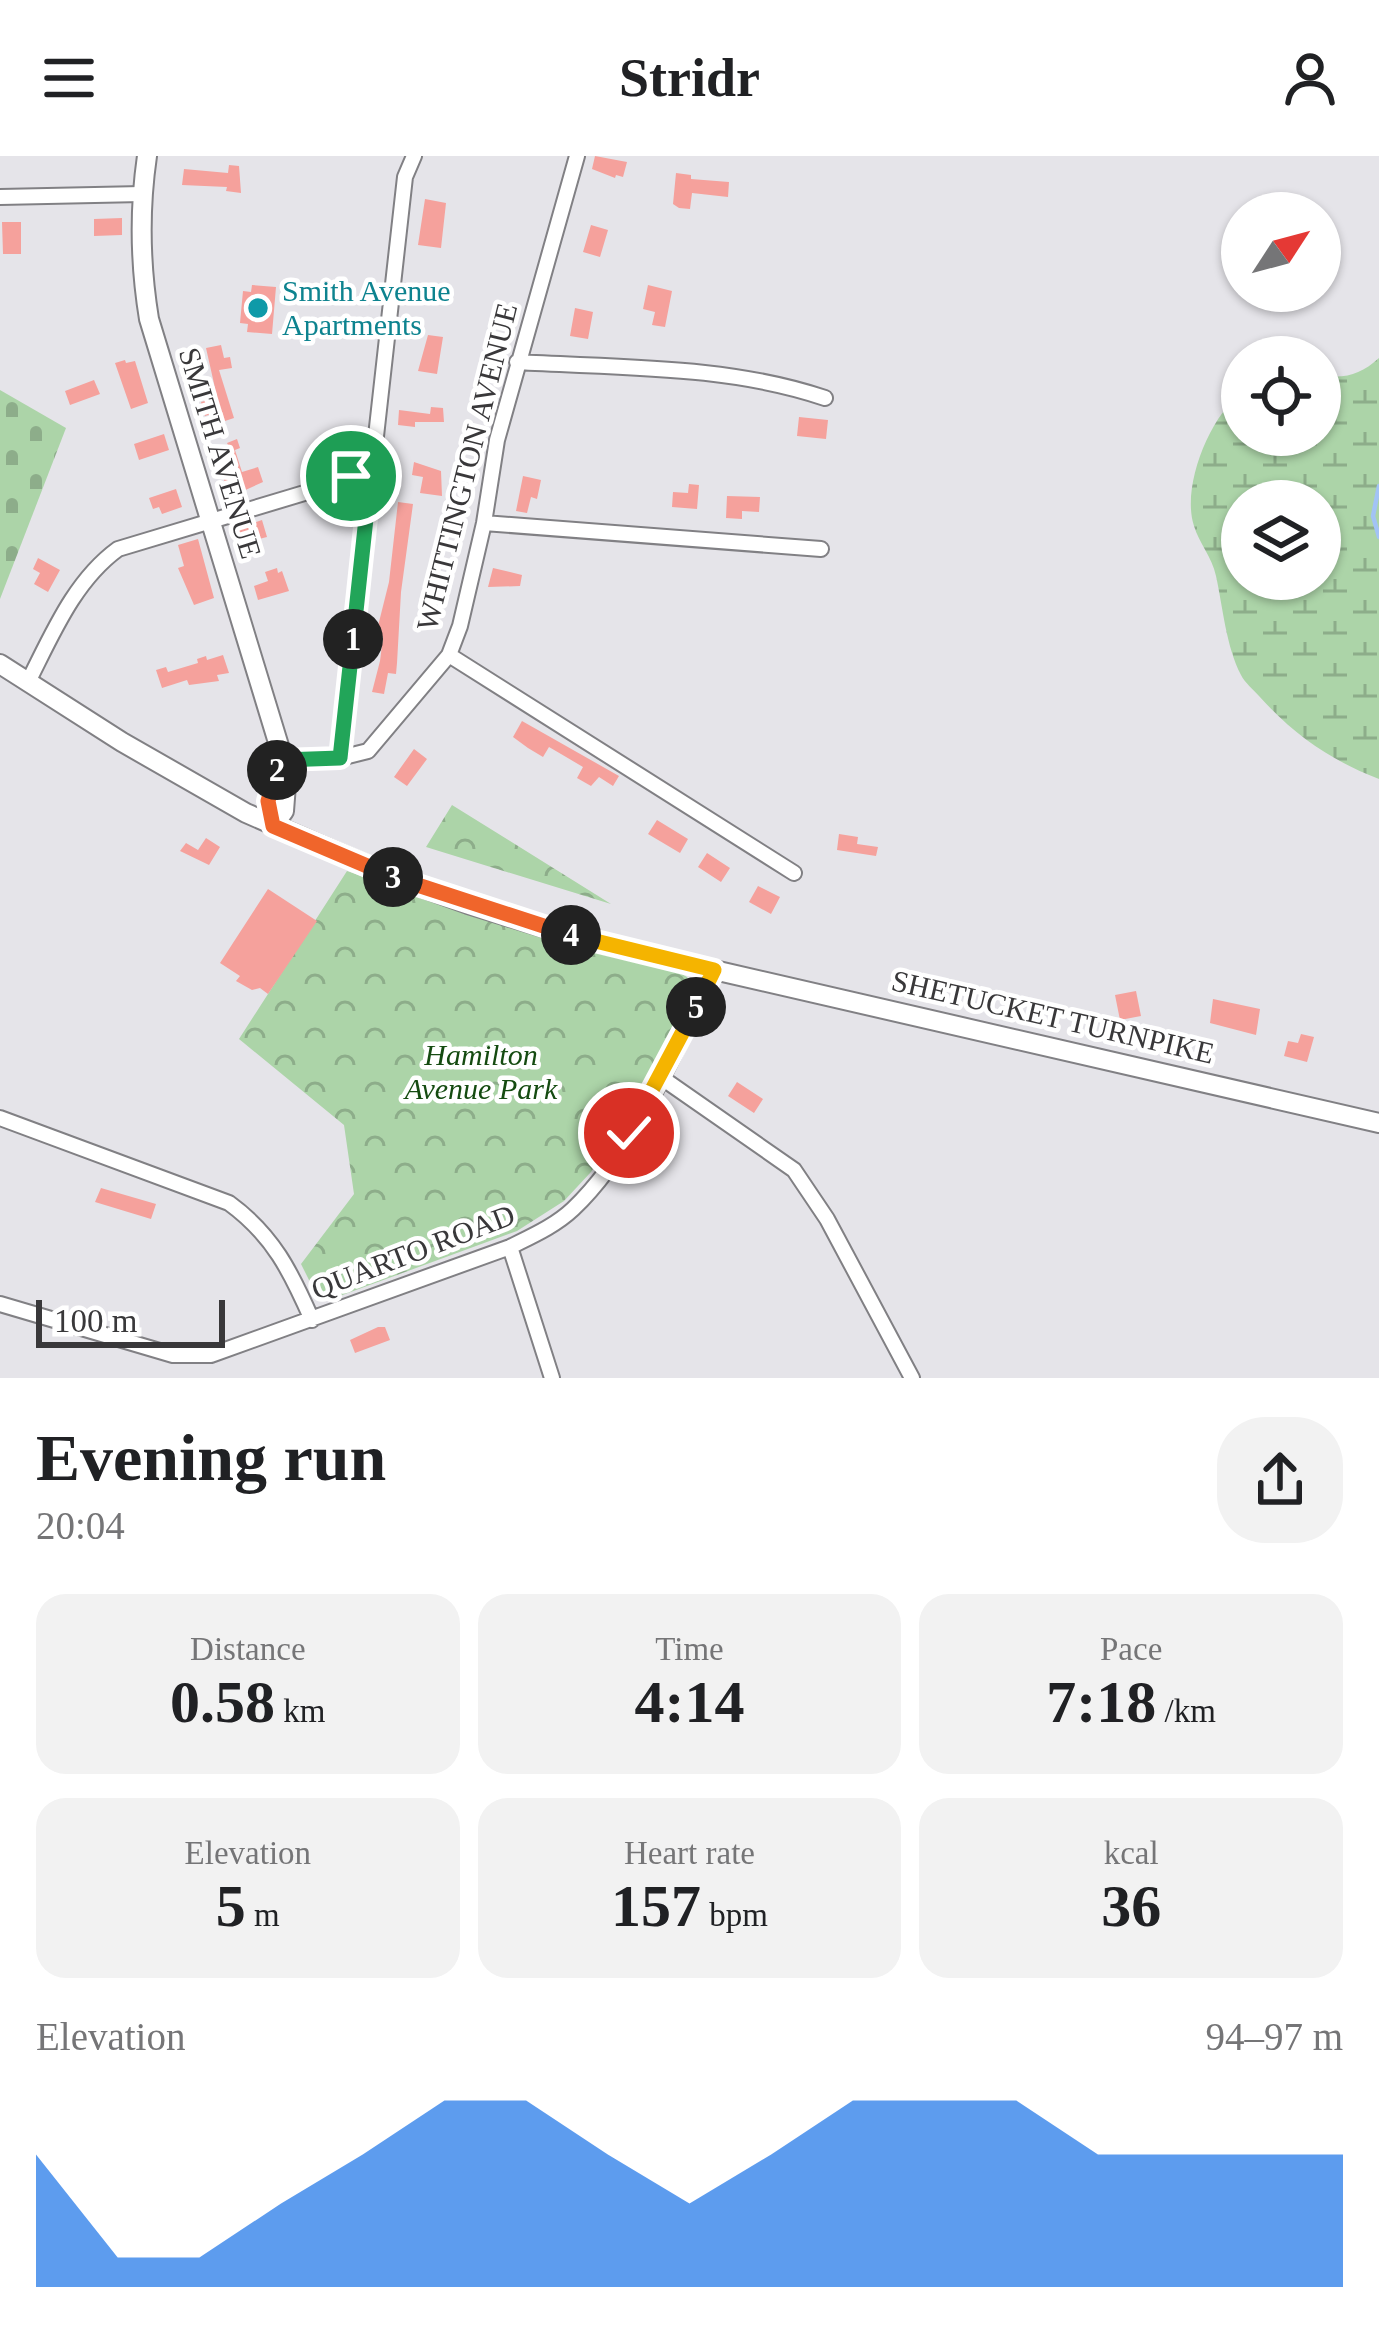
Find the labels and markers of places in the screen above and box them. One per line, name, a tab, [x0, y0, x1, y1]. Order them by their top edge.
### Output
place label: Smith Avenue Apartments	[282, 274, 451, 341]
marker: Smith Avenue Apartments	[245, 295, 271, 321]
pin	[300, 425, 402, 527]
pin: 1	[323, 609, 383, 669]
pin: 2	[247, 740, 307, 800]
pin: 3	[363, 847, 423, 907]
pin: 4	[541, 905, 601, 965]
pin: 5	[666, 977, 726, 1037]
pin	[578, 1082, 680, 1184]

